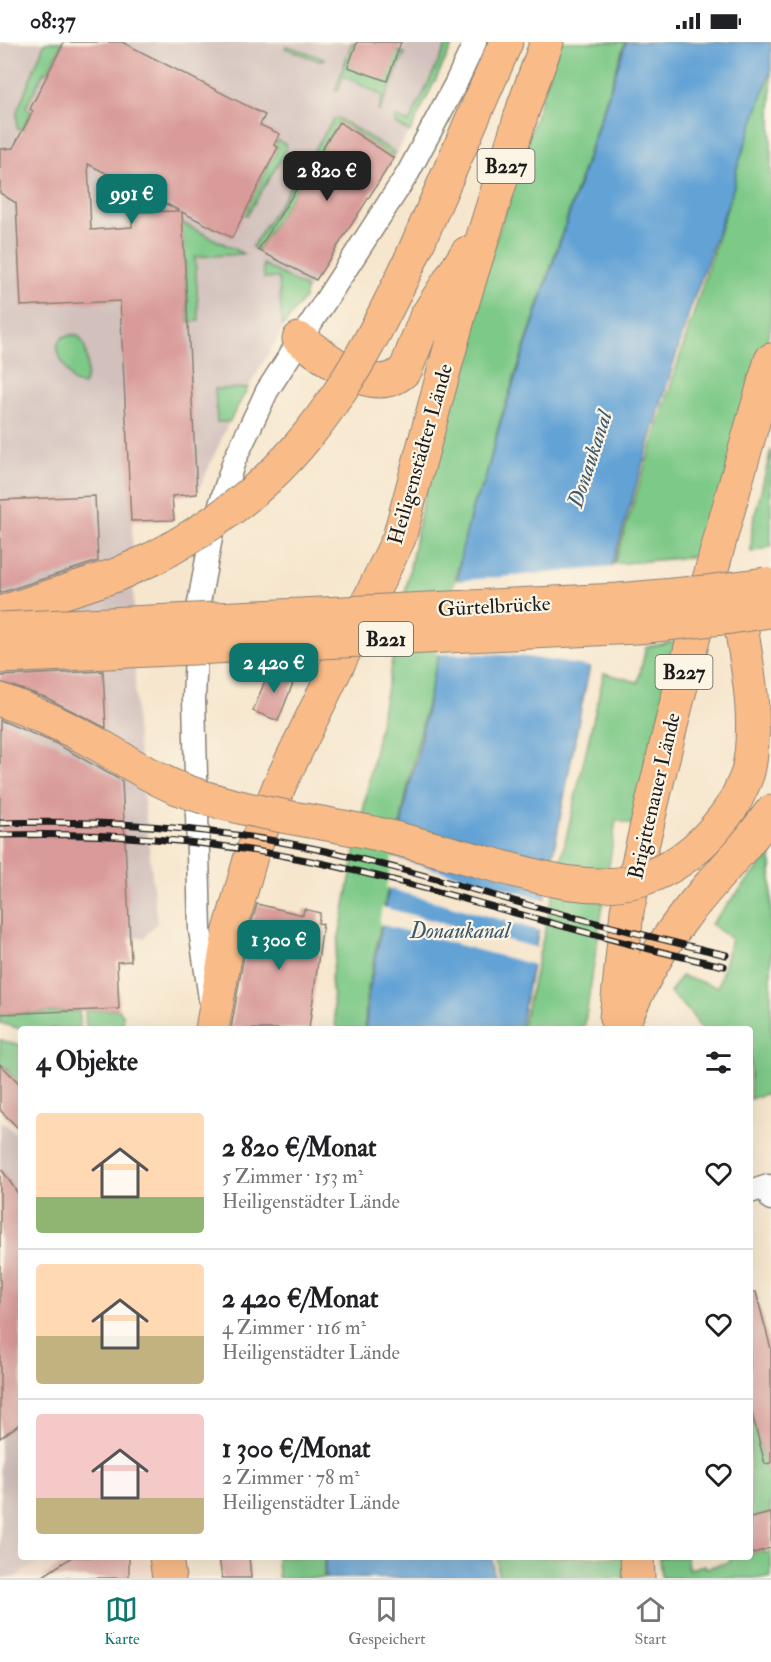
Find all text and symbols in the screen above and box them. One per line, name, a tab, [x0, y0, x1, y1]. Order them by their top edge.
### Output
text: 08:37	[30, 7, 76, 35]
road number: B227	[478, 149, 534, 183]
pin: 2 820 €	[272, 151, 382, 202]
text: 2 820 €	[297, 158, 357, 183]
pin: 991 €	[90, 174, 174, 225]
text: 991 €	[110, 181, 154, 206]
street label: Heiligenstädter Lände	[382, 360, 459, 548]
water label: Donaukanal	[561, 406, 619, 512]
street label: Gürtelbrücke	[437, 590, 551, 623]
road number: B221	[359, 622, 413, 656]
pin: 2 420 €	[219, 643, 329, 694]
text: 2 420 €	[243, 650, 305, 675]
road number: B227	[656, 655, 712, 689]
street label: Brigittenauer Lände	[622, 710, 687, 882]
water label: Donaukanal	[409, 917, 512, 945]
pin: 1 300 €	[224, 920, 334, 971]
text: 1 300 €	[251, 927, 307, 952]
text: 4 Objekte	[36, 1046, 138, 1078]
icon: filters	[702, 1046, 735, 1079]
text: 2 820 €/Monat	[222, 1132, 377, 1164]
icon: home	[84, 1137, 156, 1209]
icon: heart	[702, 1157, 735, 1190]
text: 5 Zimmer · 153 m²	[222, 1164, 363, 1189]
text: Heiligenstädter Lände	[222, 1189, 400, 1214]
text: 2 420 €/Monat	[222, 1283, 378, 1315]
icon: home	[84, 1288, 156, 1360]
icon: heart	[702, 1308, 735, 1341]
text: 4 Zimmer · 116 m²	[222, 1315, 366, 1340]
text: Heiligenstädter Lände	[222, 1340, 400, 1365]
text: 1 300 €/Monat	[222, 1433, 371, 1465]
icon: home	[84, 1438, 156, 1510]
icon: heart	[702, 1458, 735, 1491]
text: 2 Zimmer · 78 m²	[222, 1465, 360, 1490]
text: Heiligenstädter Lände	[222, 1490, 400, 1515]
tab: Karte	[104, 1593, 140, 1649]
tab: Gespeichert	[348, 1593, 425, 1649]
tab: Start	[634, 1593, 667, 1649]

